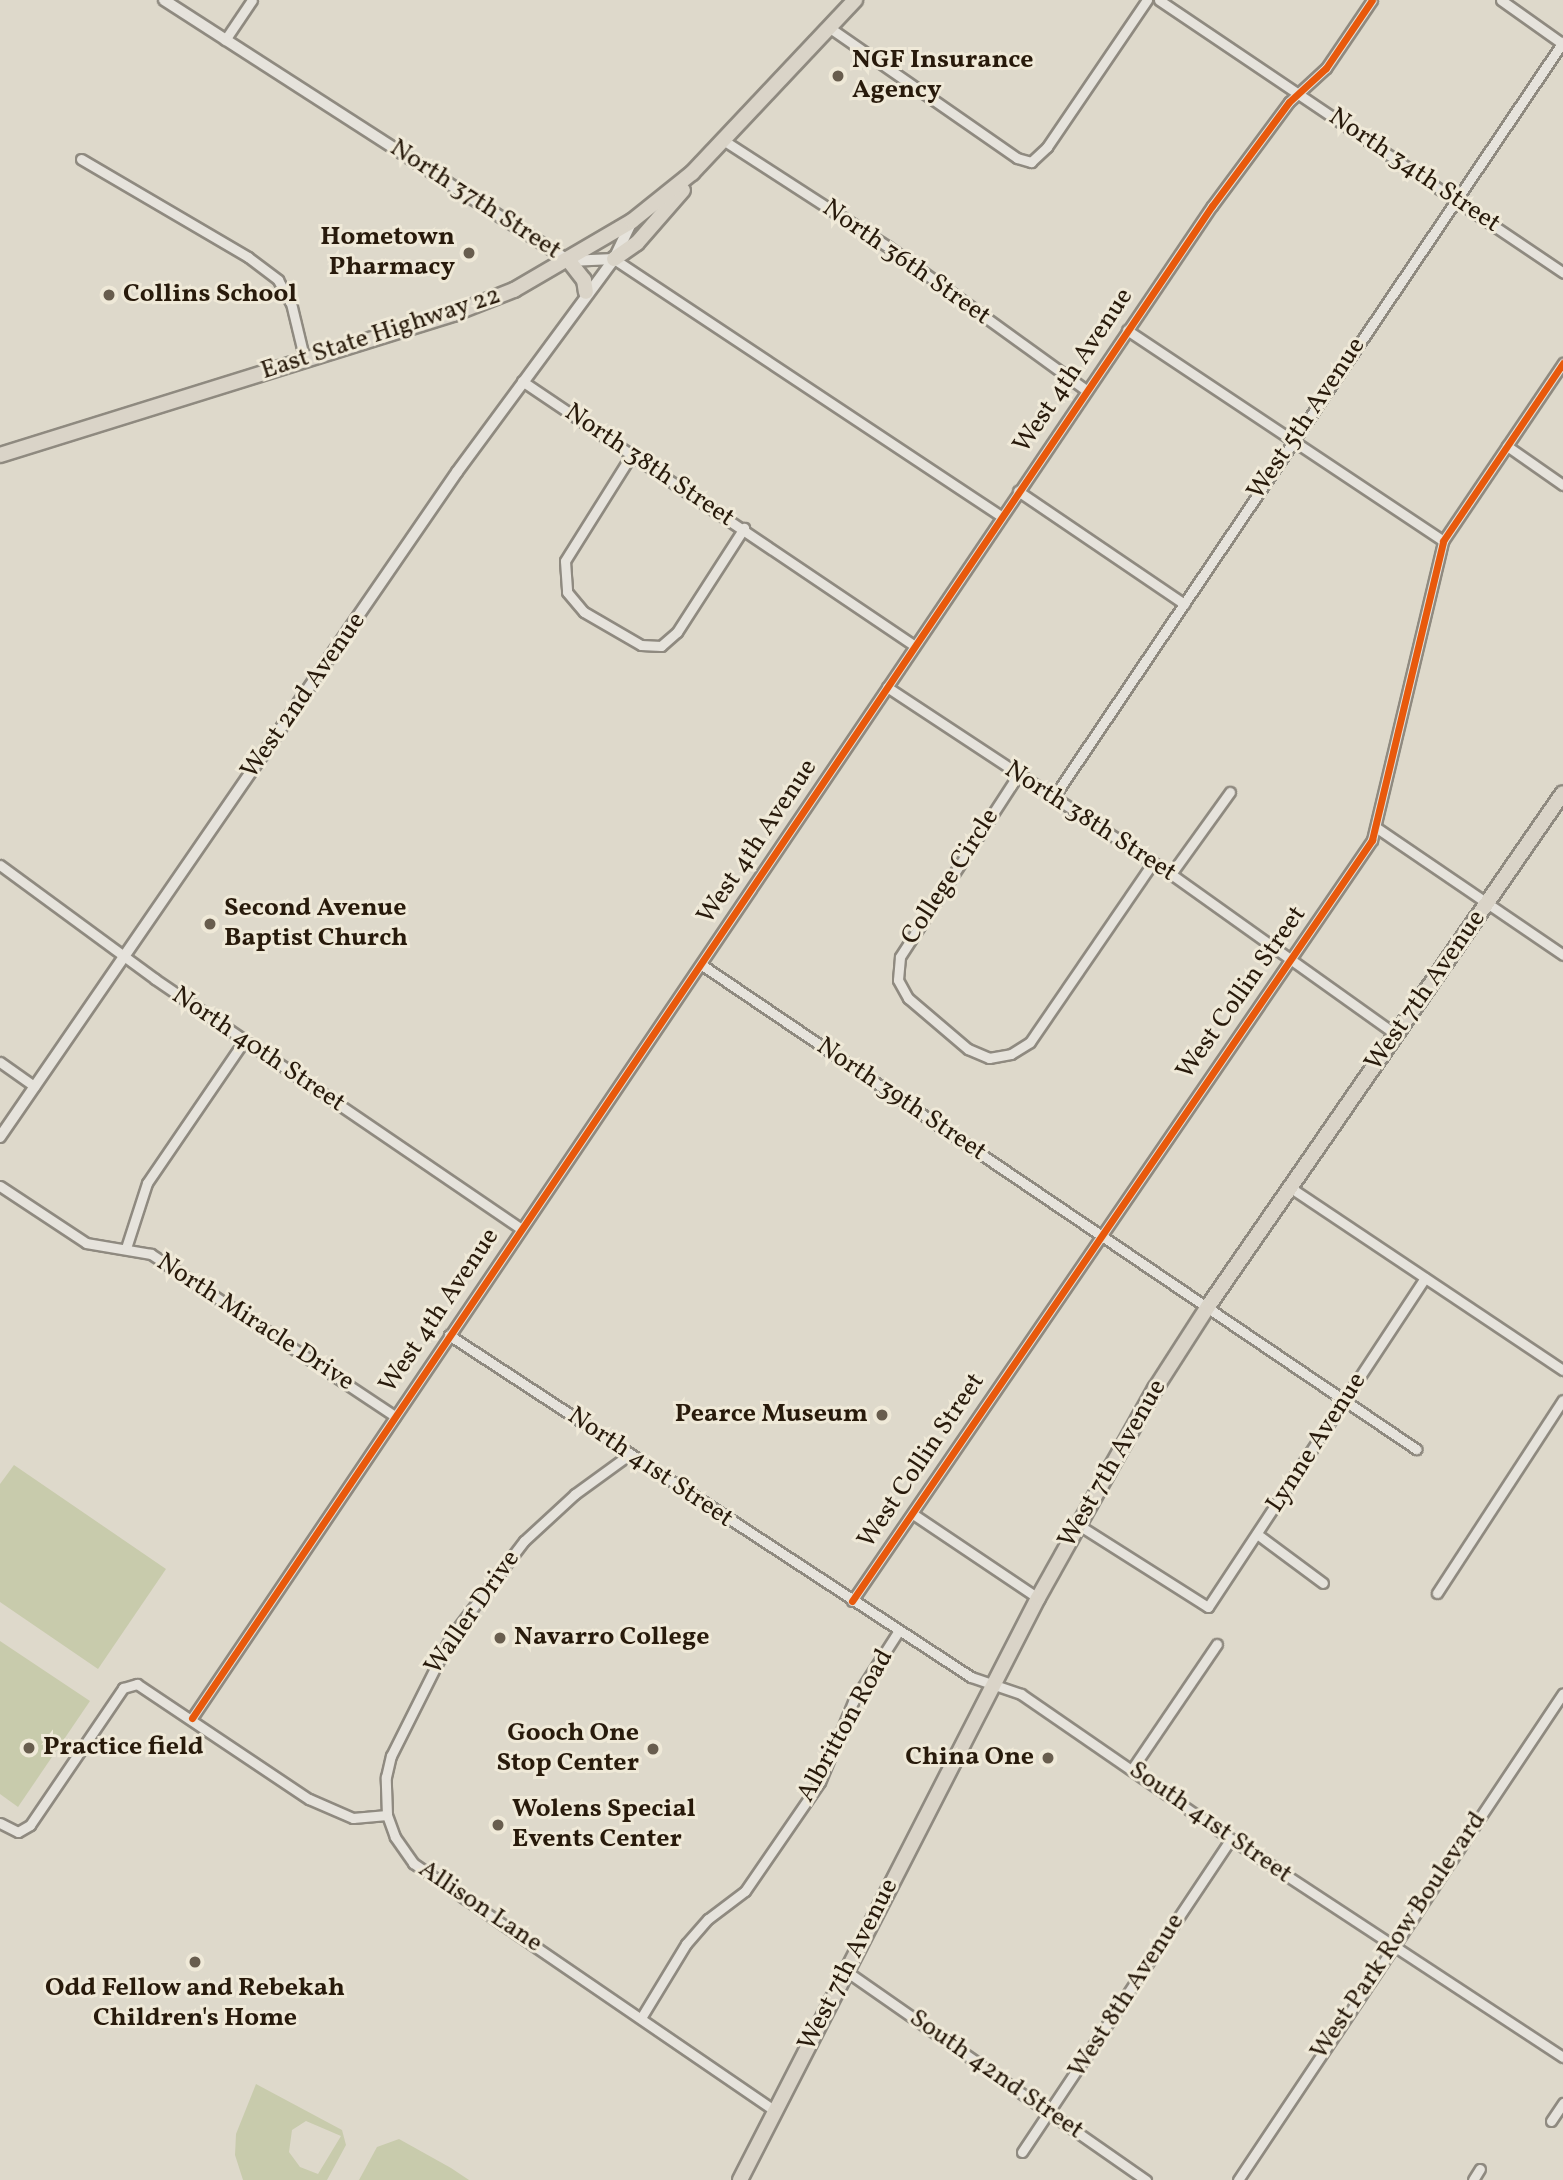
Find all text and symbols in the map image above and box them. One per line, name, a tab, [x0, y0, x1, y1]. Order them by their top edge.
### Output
place label: NGF Insurance Agency	[852, 45, 1034, 106]
marker: NGF Insurance Agency	[830, 68, 846, 84]
street label: North 34th Street	[1322, 102, 1506, 240]
street label: North 37th Street	[384, 133, 566, 267]
street label: North 36th Street	[816, 193, 996, 333]
place label: Hometown Pharmacy	[320, 222, 455, 284]
marker: Hometown Pharmacy	[461, 245, 477, 261]
place label: Collins School	[123, 279, 297, 311]
street label: East State Highway 22	[257, 280, 505, 388]
street label: West 4th Avenue	[1007, 283, 1141, 459]
marker: Collins School	[101, 287, 117, 303]
street label: West 5th Avenue	[1241, 332, 1373, 506]
street label: North 38th Street	[558, 398, 740, 534]
street label: West 2nd Avenue	[235, 607, 373, 785]
street label: West 4th Avenue	[691, 754, 825, 930]
street label: North 38th Street	[998, 755, 1182, 889]
street label: College Circle	[895, 803, 1007, 951]
place label: Second Avenue Baptist Church	[224, 893, 408, 954]
street label: West Collin Street	[1171, 900, 1313, 1086]
street label: West 7th Avenue	[1359, 905, 1493, 1077]
marker: Second Avenue Baptist Church	[202, 916, 218, 932]
street label: North 40th Street	[165, 980, 351, 1120]
street label: North 39th Street	[810, 1032, 992, 1168]
street label: West 4th Avenue	[373, 1223, 507, 1399]
street label: North Miracle Drive	[150, 1247, 360, 1399]
street label: West Collin Street	[852, 1367, 992, 1555]
street label: Lynne Avenue	[1260, 1367, 1374, 1519]
street label: West 7th Avenue	[1052, 1374, 1174, 1554]
place label: Pearce Museum	[675, 1399, 868, 1431]
street label: North 41st Street	[561, 1401, 739, 1535]
marker: Pearce Museum	[874, 1407, 890, 1423]
street label: Waller Drive	[419, 1545, 527, 1681]
place label: Navarro College	[514, 1622, 709, 1654]
marker: Navarro College	[492, 1630, 508, 1646]
street label: Albritton Road	[791, 1644, 901, 1808]
place label: Gooch One Stop Center	[496, 1718, 639, 1780]
place label: Practice field	[43, 1732, 204, 1764]
marker: Practice field	[21, 1740, 37, 1756]
marker: Gooch One Stop Center	[645, 1741, 661, 1757]
place label: China One	[905, 1742, 1034, 1774]
marker: China One	[1040, 1750, 1056, 1766]
street label: South 41st Street	[1122, 1755, 1298, 1891]
place label: Wolens Special Events Center	[512, 1794, 696, 1856]
street label: West Park Row Boulevard	[1304, 1806, 1494, 2066]
marker: Wolens Special Events Center	[490, 1817, 506, 1833]
street label: Allison Lane	[412, 1854, 548, 1960]
street label: West 7th Avenue	[792, 1874, 906, 2056]
street label: West 8th Avenue	[1062, 1908, 1192, 2084]
marker: Odd Fellow and Rebekah Children's Home	[187, 1954, 203, 1970]
place label: Odd Fellow and Rebekah Children's Home	[45, 1973, 345, 2035]
street label: South 42nd Street	[903, 2003, 1089, 2147]

